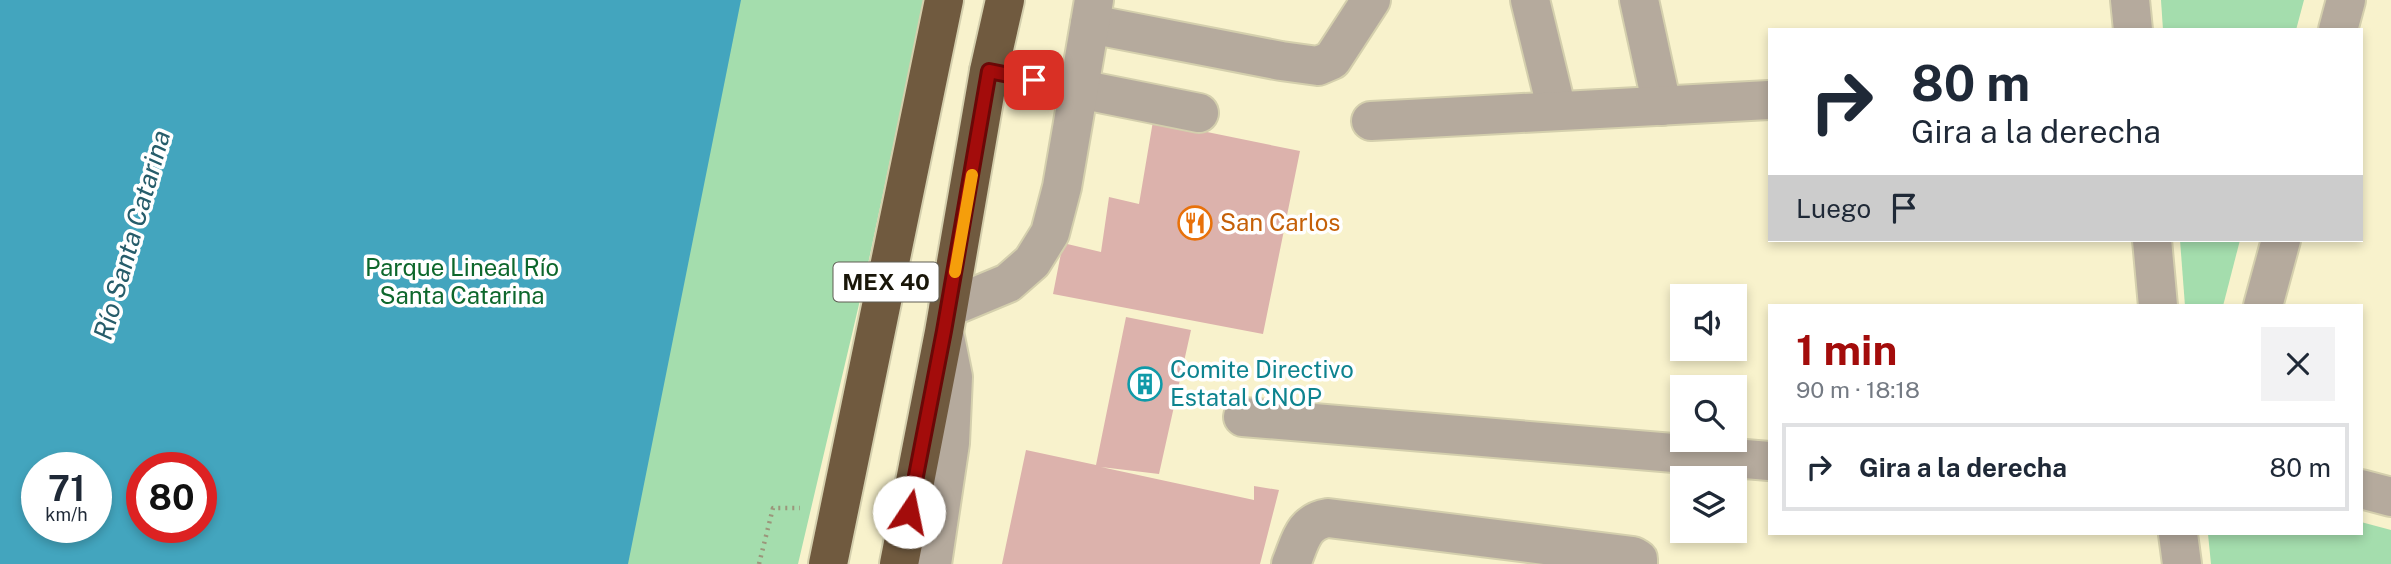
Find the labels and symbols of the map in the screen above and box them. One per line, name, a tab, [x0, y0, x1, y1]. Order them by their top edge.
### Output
pin	[1004, 50, 1064, 110]
water label: Río Santa Catarina	[87, 126, 176, 343]
restaurant icon: San Carlos	[1176, 204, 1214, 242]
place label: San Carlos	[1220, 208, 1340, 236]
park label: Parque Lineal Río Santa Catarina	[365, 253, 559, 309]
road number: MEX 40	[834, 262, 938, 302]
place label: Comite Directivo Estatal CNOP	[1170, 355, 1354, 411]
building icon: Comite Directivo Estatal CNOP	[1126, 365, 1164, 403]
speed limit sign: 80	[126, 452, 217, 543]
position arrow	[872, 475, 946, 549]

